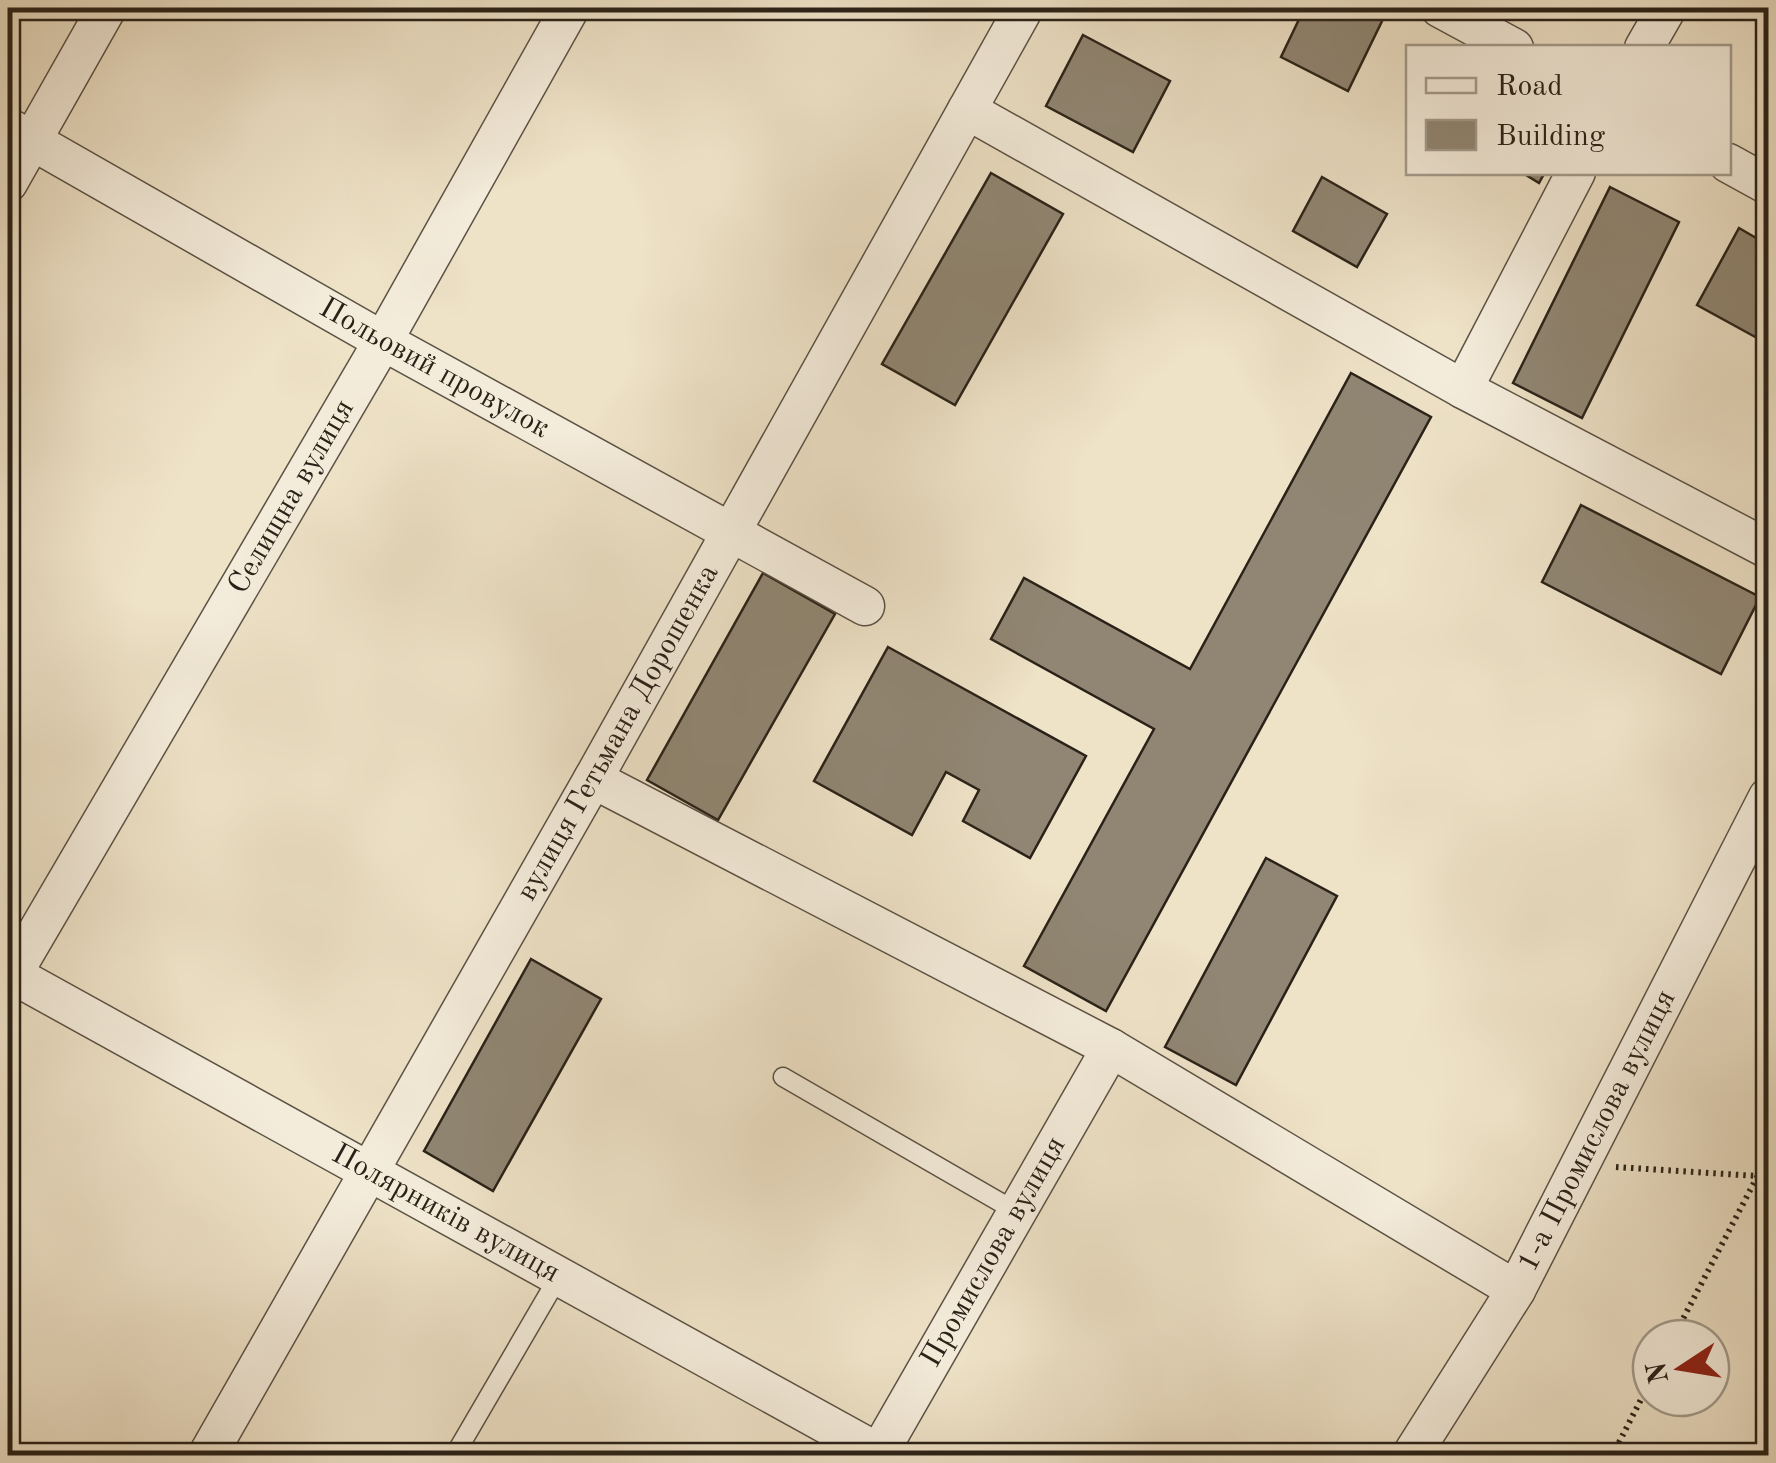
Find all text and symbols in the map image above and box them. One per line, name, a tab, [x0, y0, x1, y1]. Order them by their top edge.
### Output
legend	[1406, 45, 1731, 175]
text: Road	[1496, 72, 1563, 102]
text: Building	[1496, 122, 1605, 152]
street label: Польовий провулок	[314, 293, 554, 444]
street label: Селищна вулиця	[223, 395, 360, 599]
street label: вулиця Гетьмана Дорошенка	[512, 559, 725, 906]
street label: 1-а Промислова вулиця	[1513, 985, 1682, 1277]
street label: Промислова вулиця	[916, 1132, 1072, 1372]
street label: Полярників вулиця	[327, 1139, 565, 1289]
north arrow	[1631, 1318, 1731, 1418]
text: N	[1643, 1359, 1675, 1386]

